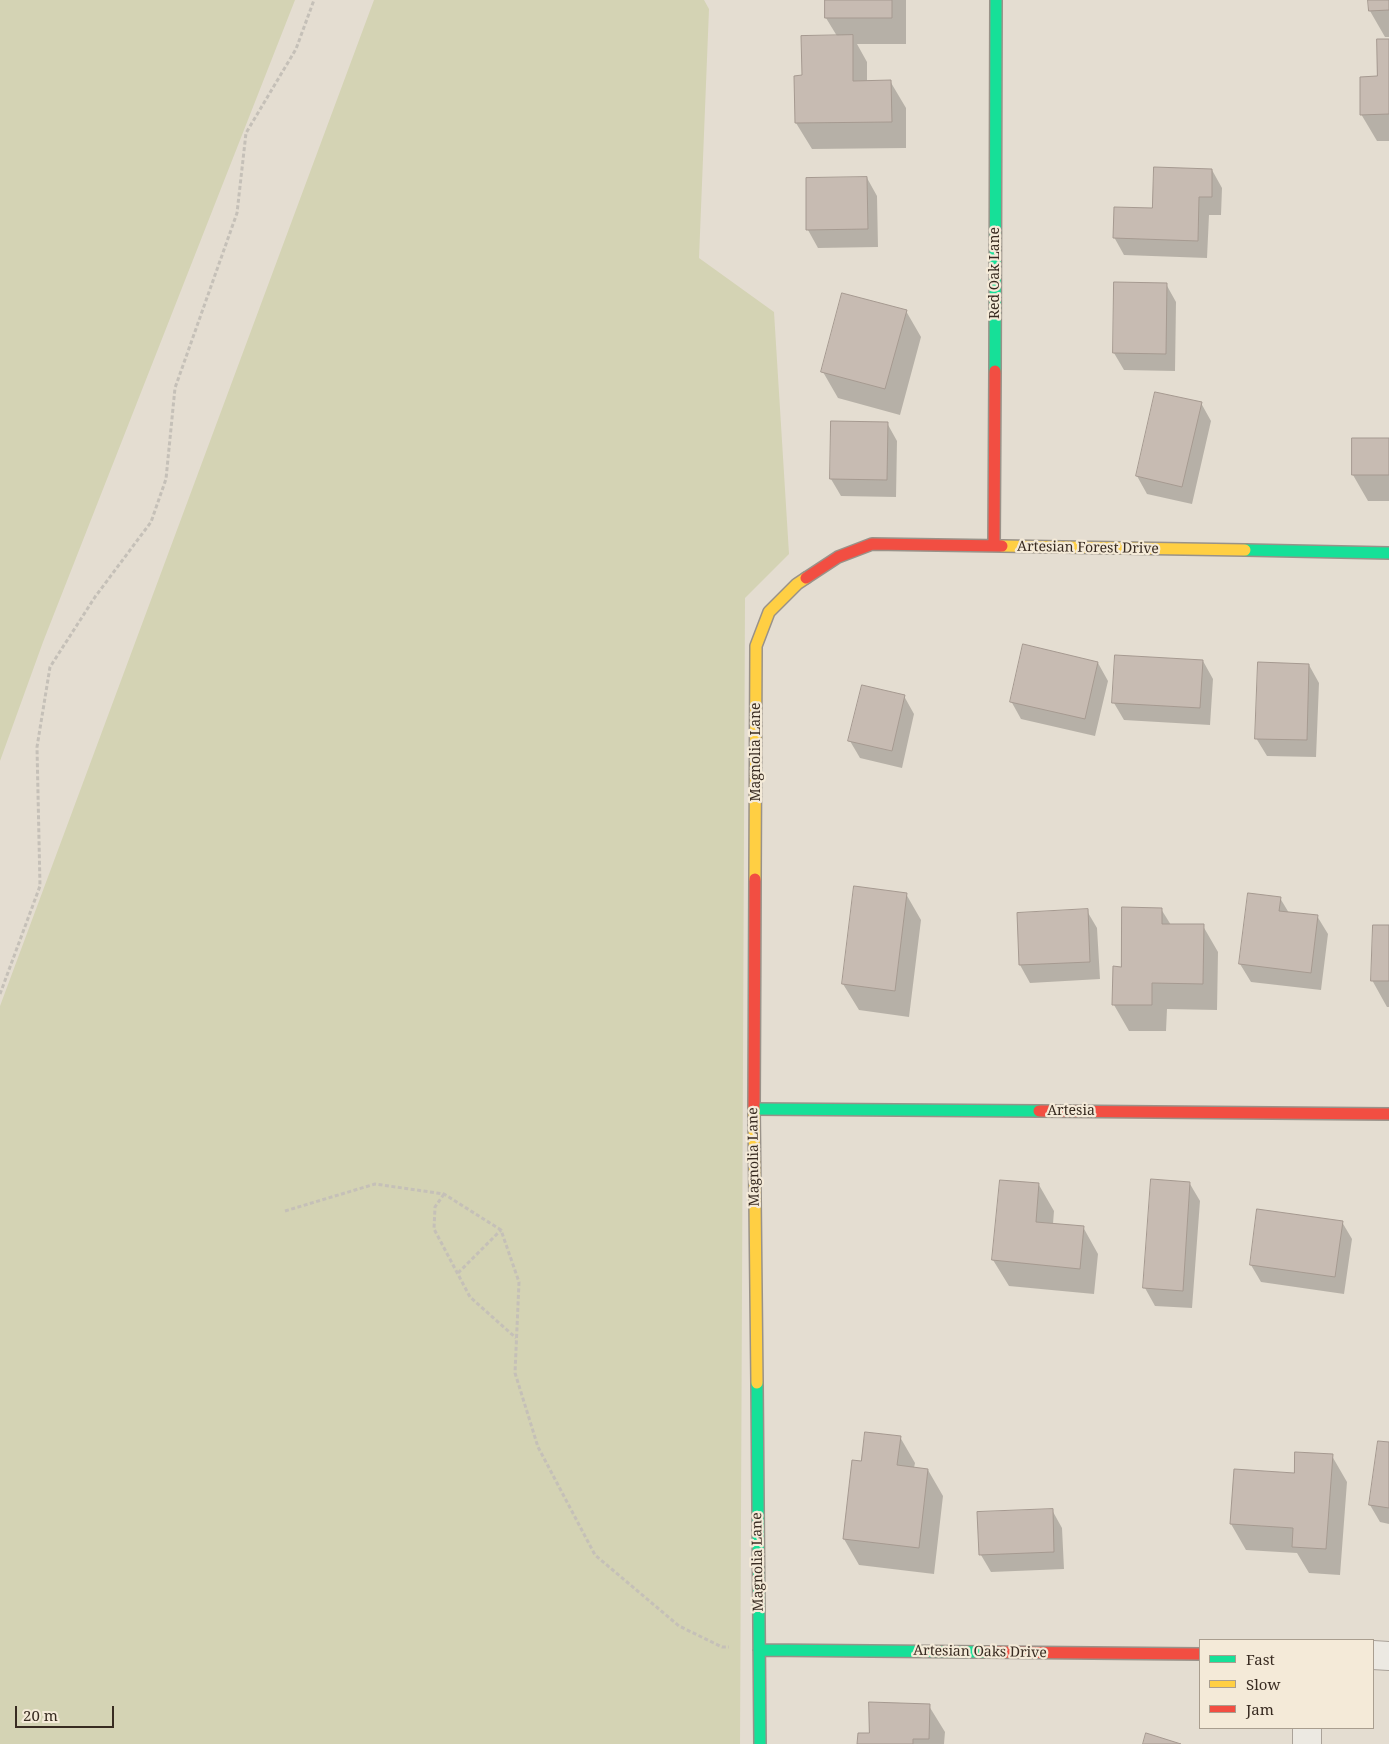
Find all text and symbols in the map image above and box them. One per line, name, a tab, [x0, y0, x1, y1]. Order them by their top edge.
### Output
street label: Red Oak Lane	[987, 227, 1003, 319]
street label: Artesian Forest Drive	[1017, 538, 1159, 558]
street label: Magnolia Lane	[748, 702, 764, 802]
street label: Artesia	[1047, 1103, 1095, 1119]
street label: Magnolia Lane	[745, 1107, 763, 1207]
street label: Magnolia Lane	[749, 1512, 767, 1612]
legend	[1199, 1639, 1374, 1729]
street label: Artesian Oaks Drive	[913, 1642, 1047, 1662]
text: Fast	[1246, 1649, 1275, 1669]
text: Slow	[1246, 1674, 1280, 1694]
scale bar	[18, 1696, 116, 1728]
text: Jam	[1246, 1699, 1274, 1719]
text: 20 m	[23, 1705, 58, 1725]

